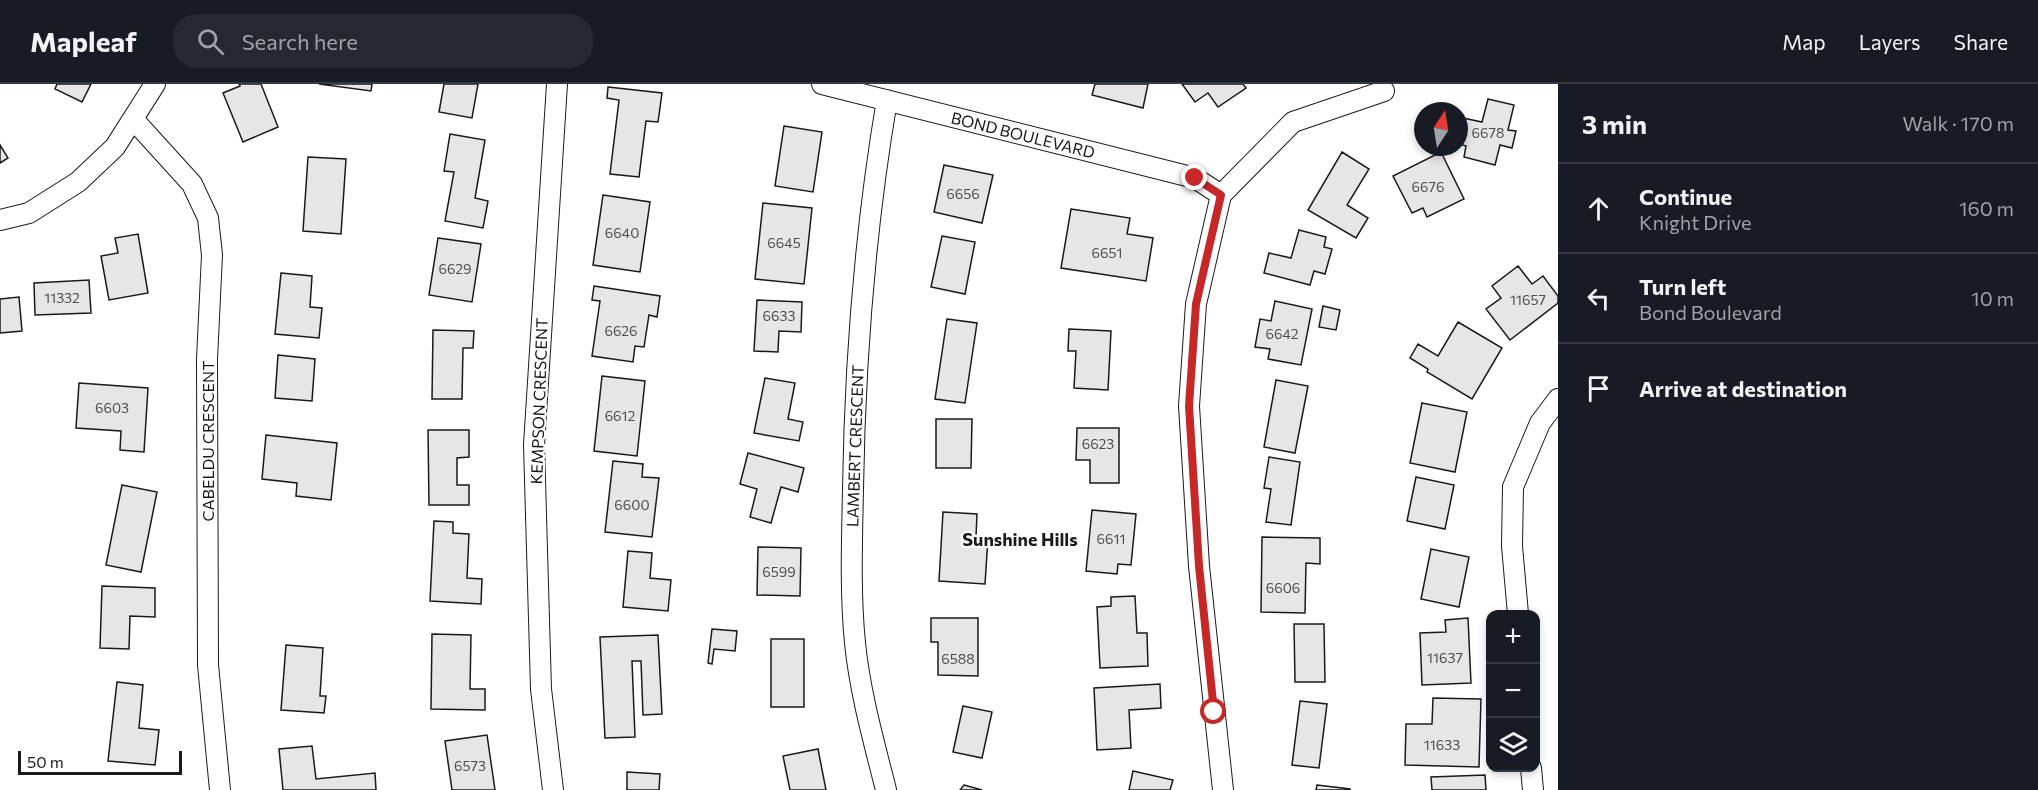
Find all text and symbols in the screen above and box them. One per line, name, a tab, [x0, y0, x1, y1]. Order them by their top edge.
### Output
search box	[173, 14, 593, 68]
text: Mapleaf	[30, 24, 137, 58]
icon: search	[194, 25, 227, 58]
text: Search here	[242, 28, 358, 55]
text: Map	[1782, 29, 1826, 54]
text: Layers	[1859, 29, 1921, 54]
text: Share	[1954, 29, 2008, 54]
north arrow	[1414, 102, 1468, 156]
street label: BOND BOULEVARD	[949, 107, 1097, 162]
text: 3 min	[1582, 108, 1647, 139]
text: Walk · 170 m	[1903, 111, 2014, 135]
house number: 6678	[1472, 124, 1504, 141]
route end	[1181, 164, 1207, 190]
house number: 6676	[1412, 178, 1444, 195]
text: Continue	[1639, 183, 1732, 210]
house number: 6656	[946, 185, 980, 202]
icon: ahead	[1582, 192, 1615, 225]
text: 160 m	[1959, 196, 2014, 220]
text: Knight Drive	[1639, 210, 1752, 234]
house number: 6640	[605, 224, 639, 241]
house number: 6645	[767, 234, 801, 251]
house number: 6651	[1091, 244, 1123, 261]
house number: 6629	[438, 260, 472, 277]
text: Turn left	[1639, 273, 1726, 300]
icon: left	[1582, 282, 1615, 315]
text: 10 m	[1971, 286, 2014, 310]
house number: 11332	[44, 289, 80, 306]
house number: 11657	[1510, 291, 1546, 308]
text: Bond Boulevard	[1639, 300, 1782, 324]
house number: 6633	[763, 307, 795, 324]
street label: KEMPSON CRESCENT	[526, 317, 551, 485]
house number: 6626	[604, 322, 638, 339]
house number: 6642	[1266, 325, 1299, 342]
street label: CABELDU CRESCENT	[198, 361, 217, 521]
street label: LAMBERT CRESCENT	[842, 364, 867, 527]
icon: arrive	[1582, 372, 1615, 405]
text: Arrive at destination	[1639, 375, 1847, 402]
house number: 6603	[95, 399, 129, 416]
house number: 6612	[605, 407, 636, 424]
house number: 6623	[1082, 435, 1114, 452]
house number: 6600	[614, 496, 650, 513]
district label: Sunshine Hills	[962, 528, 1078, 550]
house number: 6611	[1097, 530, 1125, 547]
house number: 6599	[762, 563, 796, 580]
house number: 6606	[1266, 579, 1300, 596]
map controls	[1486, 610, 1540, 772]
button: +	[1486, 610, 1540, 664]
house number: 11637	[1427, 649, 1463, 666]
house number: 6588	[941, 650, 975, 667]
button: −	[1486, 664, 1540, 718]
route start	[1200, 698, 1226, 724]
button: layers	[1486, 718, 1540, 772]
house number: 11633	[1424, 736, 1460, 753]
scale bar	[18, 748, 182, 776]
text: 50 m	[27, 752, 64, 771]
house number: 6573	[454, 757, 486, 774]

